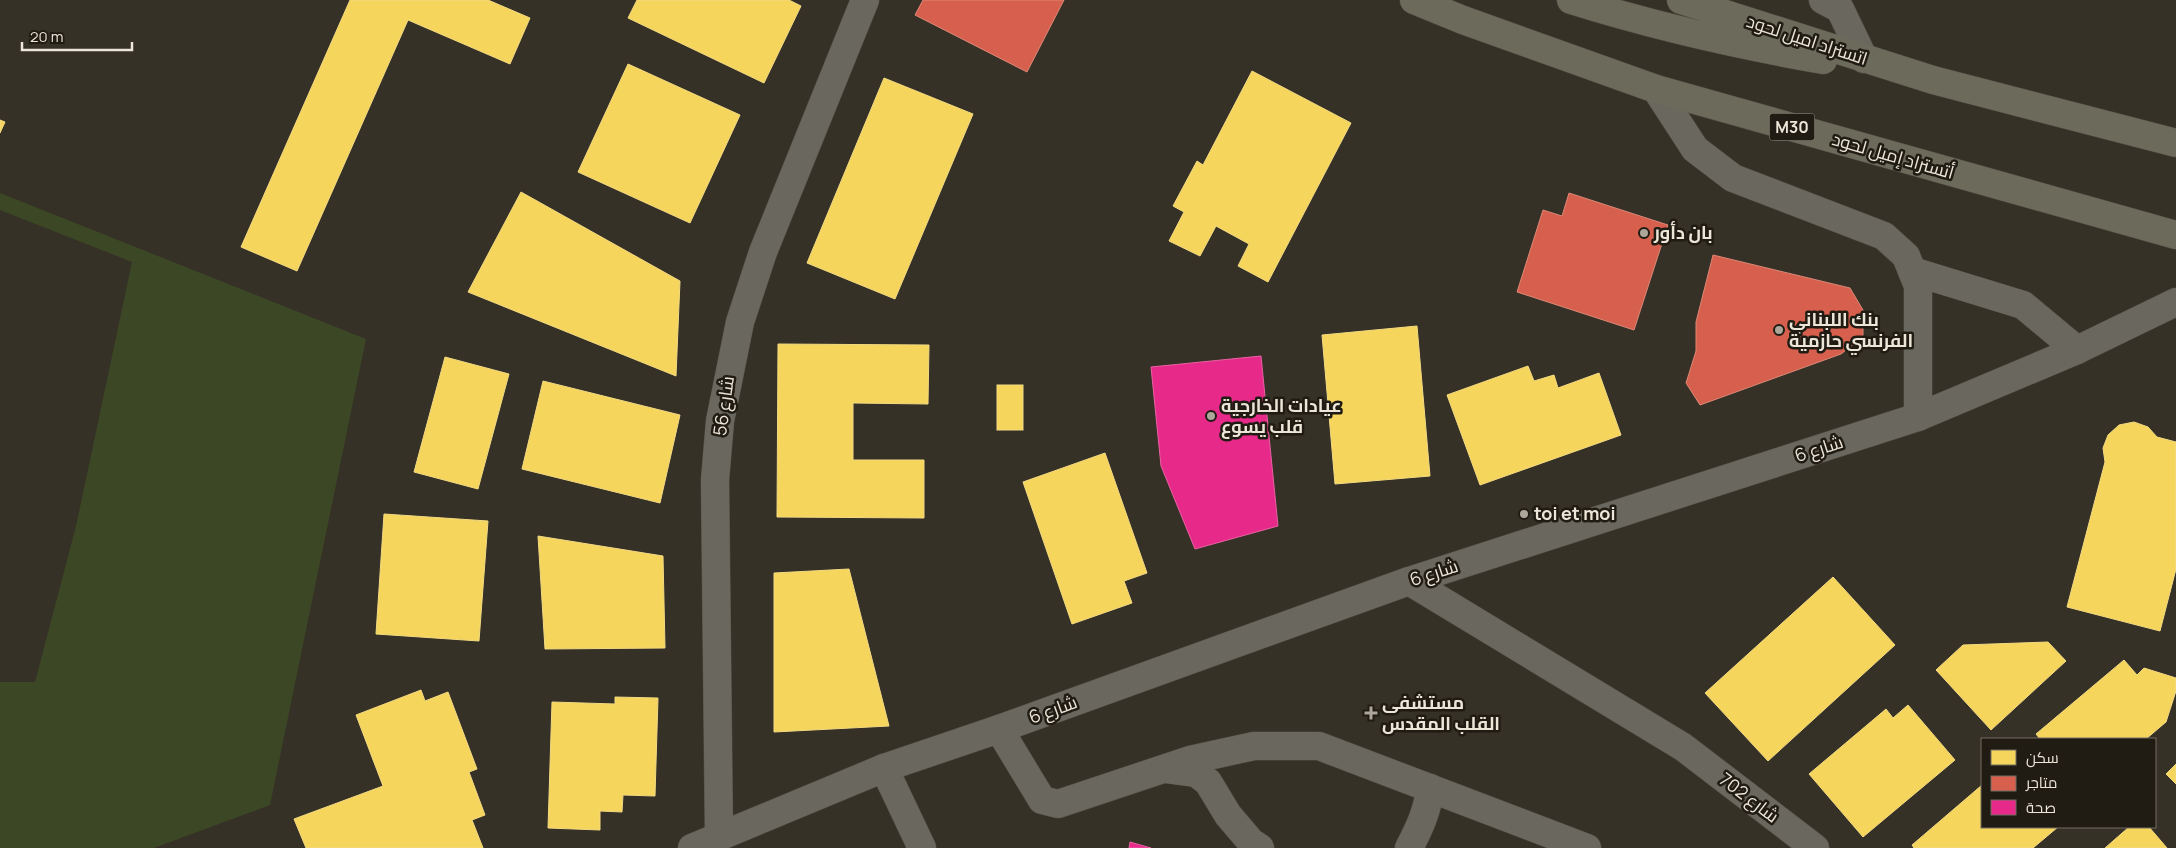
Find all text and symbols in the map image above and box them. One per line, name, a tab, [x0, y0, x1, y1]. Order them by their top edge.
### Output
street label: اتستراد اميل لحود	[1744, 8, 1871, 70]
scale bar	[22, 20, 132, 52]
text: 20 m	[30, 26, 63, 47]
road number: M30	[1770, 114, 1814, 140]
street label: أتستراد إميل لحود	[1830, 126, 1957, 184]
place label: بان دأور	[1653, 220, 1713, 244]
marker: بان دأور	[1638, 227, 1650, 239]
place label: بنك اللبناني الفرنسي حازمية	[1789, 307, 1913, 355]
marker: بنك اللبناني الفرنسي حازمية	[1773, 324, 1785, 336]
street label: شارع 56	[707, 374, 740, 437]
place label: عيادات الخارجية قلب يسوع	[1221, 393, 1342, 439]
marker: عيادات الخارجية قلب يسوع	[1205, 410, 1217, 422]
street label: شارع 6	[1791, 429, 1846, 468]
place label: toi et moi	[1534, 501, 1616, 525]
marker: toi et moi	[1518, 508, 1530, 520]
street label: شارع 6	[1406, 553, 1461, 592]
street label: شارع 6	[1025, 689, 1080, 730]
place label: مستشفى القلب المقدس	[1382, 690, 1500, 735]
marker: مستشفى القلب المقدس	[1364, 706, 1378, 720]
legend	[1981, 738, 2156, 828]
text: سكن	[2026, 747, 2059, 768]
street label: شارع 702	[1714, 767, 1784, 828]
text: متاجر	[2025, 772, 2057, 793]
text: صحة	[2026, 797, 2056, 818]

